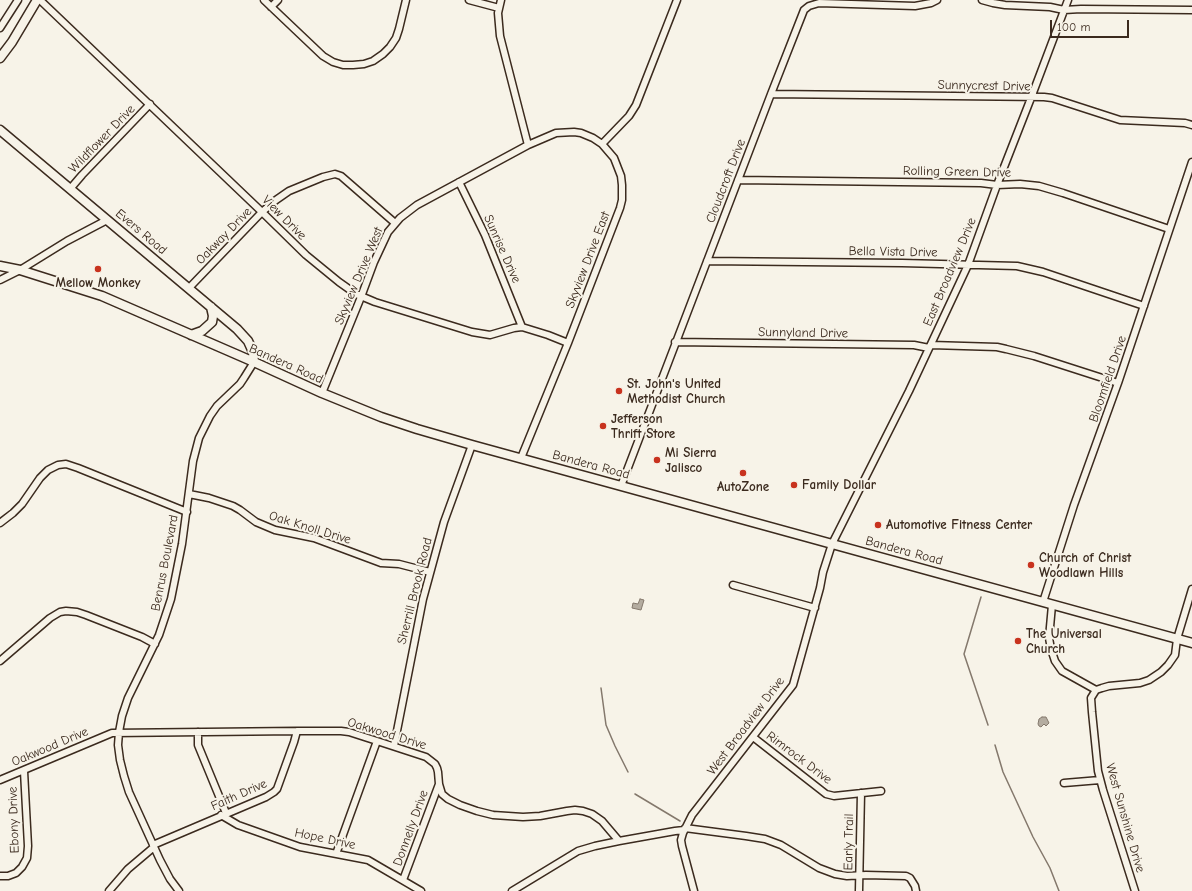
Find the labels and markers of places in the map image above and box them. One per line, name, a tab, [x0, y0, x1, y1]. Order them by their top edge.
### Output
marker: Mellow Monkey	[93, 264, 103, 274]
place label: Mellow Monkey	[55, 275, 141, 291]
place label: St. John's United Methodist Church	[627, 376, 725, 407]
marker: St. John's United Methodist Church	[614, 386, 624, 396]
place label: Jefferson Thrift Store	[611, 411, 675, 442]
marker: Jefferson Thrift Store	[598, 421, 608, 431]
place label: Mi Sierra Jalisco	[665, 445, 717, 476]
marker: Mi Sierra Jalisco	[652, 455, 662, 465]
marker: AutoZone	[738, 468, 748, 478]
place label: Family Dollar	[802, 477, 876, 493]
place label: AutoZone	[717, 479, 769, 495]
marker: Family Dollar	[789, 480, 799, 490]
place label: Automotive Fitness Center	[886, 517, 1032, 533]
marker: Automotive Fitness Center	[873, 520, 883, 530]
place label: Church of Christ Woodlawn Hills	[1039, 550, 1131, 581]
marker: Church of Christ Woodlawn Hills	[1026, 560, 1036, 570]
place label: The Universal Church	[1026, 626, 1102, 657]
marker: The Universal Church	[1013, 636, 1023, 646]

